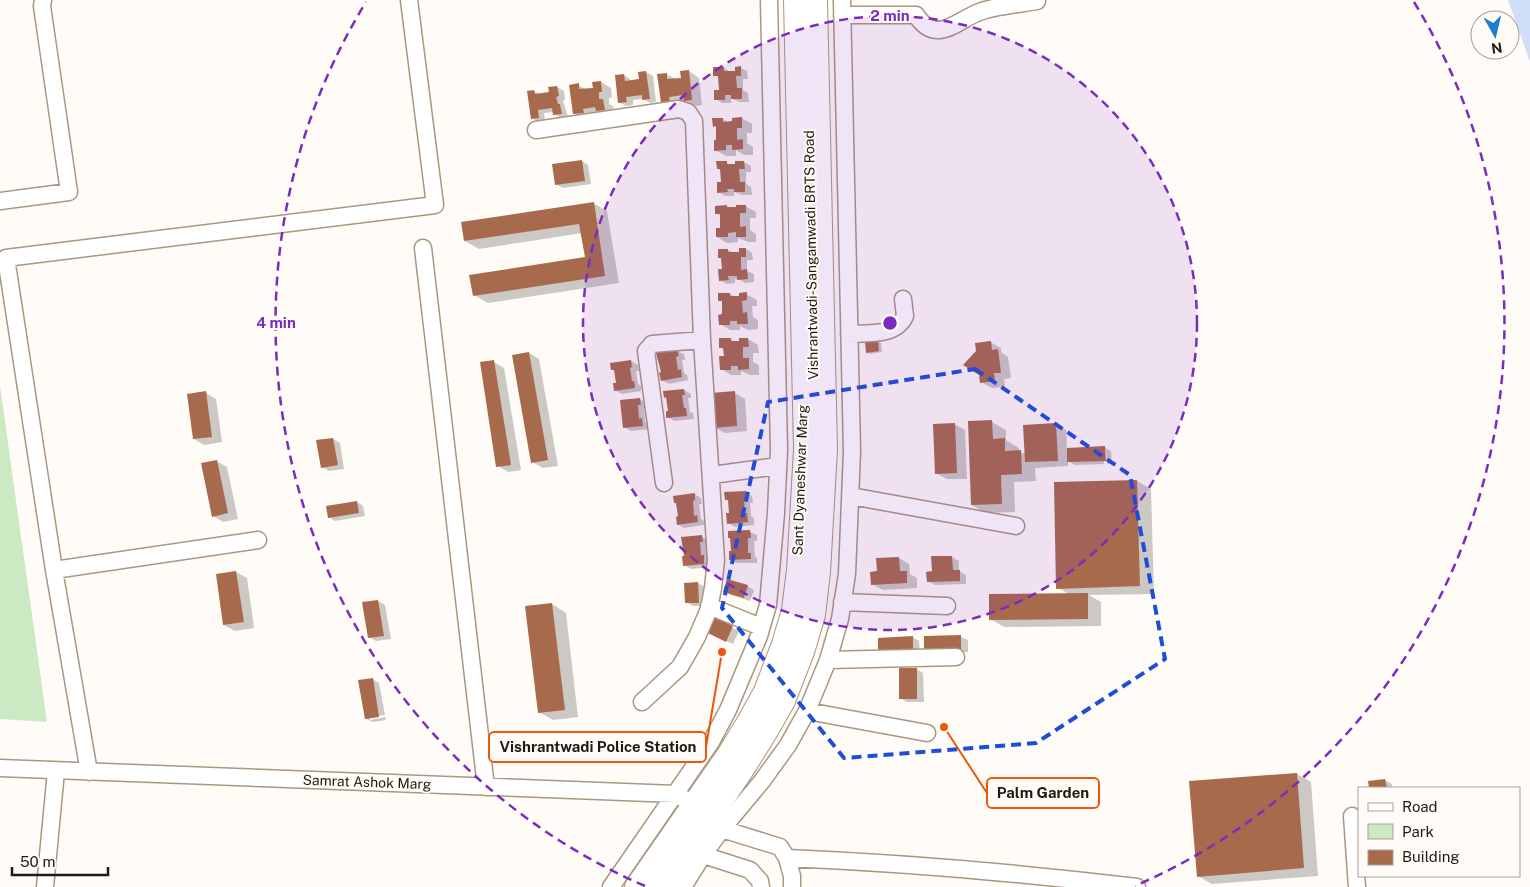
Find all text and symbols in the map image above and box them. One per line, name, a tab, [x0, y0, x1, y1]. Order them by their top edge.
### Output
text: 2 min	[870, 7, 910, 24]
north arrow	[1470, 10, 1520, 60]
text: N	[1490, 39, 1503, 57]
street label: Vishrantwadi-Sangamwadi BRTS Road	[801, 130, 821, 380]
text: 4 min	[256, 314, 296, 331]
centre of rings	[881, 314, 899, 332]
street label: Sant Dyaneshwar Marg	[789, 404, 811, 556]
callout: Vishrantwadi Police Station	[489, 732, 706, 762]
text: Vishrantwadi Police Station	[500, 738, 697, 755]
street label: Samrat Ashok Marg	[302, 772, 432, 792]
callout: Palm Garden	[987, 778, 1099, 808]
text: Palm Garden	[997, 784, 1089, 801]
legend	[1358, 787, 1520, 877]
text: Road	[1402, 798, 1438, 815]
text: Park	[1402, 823, 1434, 840]
scale bar	[12, 844, 109, 876]
text: Building	[1402, 848, 1460, 865]
text: 50 m	[20, 853, 55, 870]

